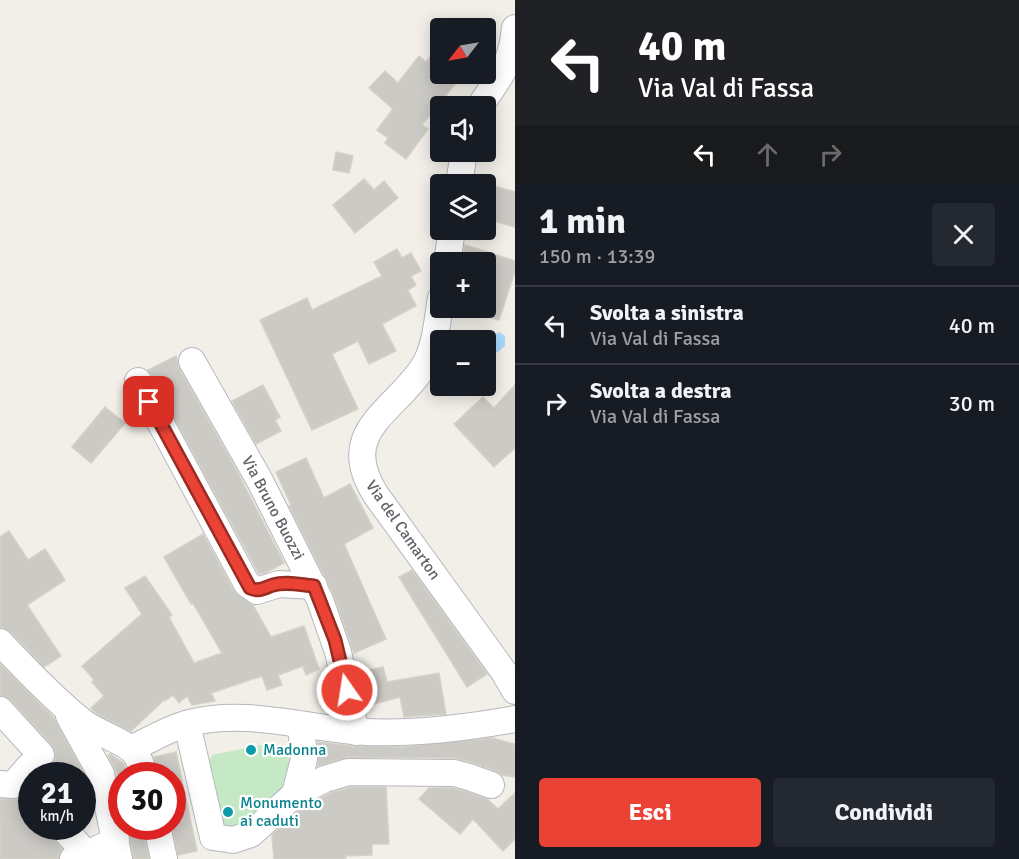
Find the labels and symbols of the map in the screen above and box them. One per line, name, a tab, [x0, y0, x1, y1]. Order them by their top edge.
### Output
north arrow	[430, 18, 496, 84]
pin	[123, 376, 174, 427]
street label: Via Bruno Buozzi	[237, 453, 309, 563]
street label: Via del Camarton	[361, 476, 445, 584]
position arrow	[315, 658, 379, 722]
place label: Madonna	[263, 740, 326, 760]
marker: Madonna	[244, 743, 258, 757]
speed limit sign: 30	[108, 762, 186, 840]
place label: Monumento ai caduti	[240, 793, 322, 831]
marker: Monumento ai caduti	[221, 805, 235, 819]

